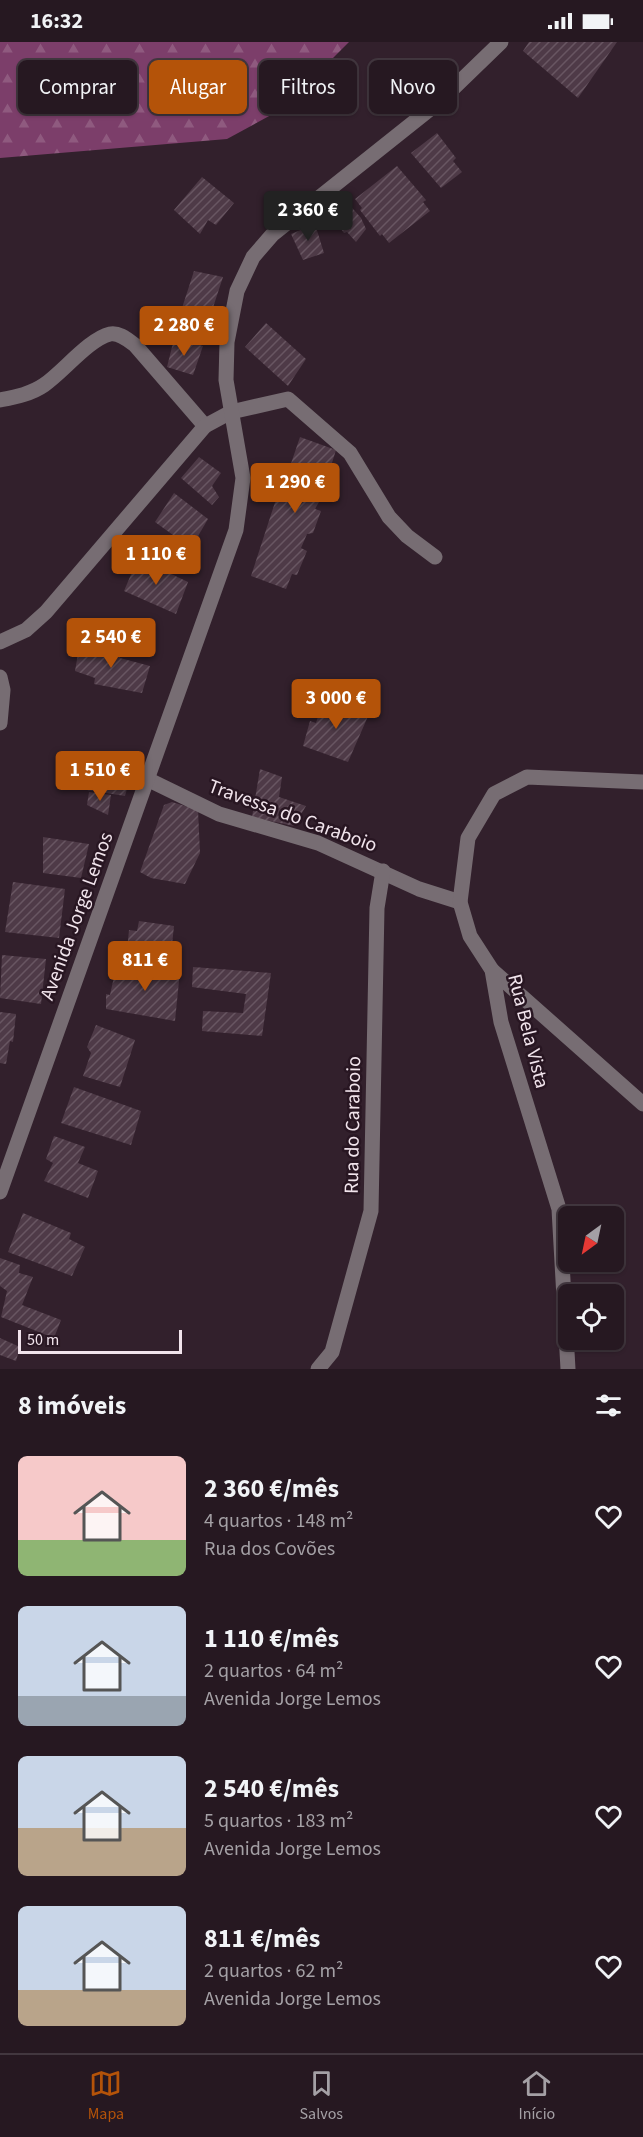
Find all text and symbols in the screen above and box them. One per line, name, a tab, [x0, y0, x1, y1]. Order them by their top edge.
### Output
text: 16:32	[30, 5, 83, 37]
chip: Comprar	[18, 60, 137, 114]
chip: Alugar	[149, 60, 247, 114]
chip: Filtros	[259, 60, 357, 114]
chip: Novo	[369, 60, 457, 114]
pin: 2 360 €	[253, 191, 363, 242]
text: 2 360 €	[278, 196, 338, 224]
pin: 2 280 €	[129, 306, 239, 357]
text: 2 280 €	[154, 311, 214, 339]
pin: 1 290 €	[240, 463, 350, 514]
text: 1 290 €	[265, 468, 325, 496]
pin: 1 110 €	[101, 535, 211, 586]
text: 1 110 €	[126, 540, 186, 568]
pin: 2 540 €	[56, 618, 166, 669]
text: 2 540 €	[81, 623, 141, 651]
pin: 3 000 €	[281, 679, 391, 730]
text: 3 000 €	[306, 684, 366, 712]
pin: 1 510 €	[45, 751, 155, 802]
text: 1 510 €	[70, 756, 130, 784]
street label: Travessa do Caraboio	[204, 772, 381, 860]
street label: Avenida Jorge Lemos	[34, 828, 120, 1004]
pin: 811 €	[103, 941, 187, 992]
text: 811 €	[122, 946, 168, 974]
street label: Rua Bela Vista	[500, 971, 556, 1091]
street label: Rua do Caraboio	[338, 1056, 368, 1194]
north arrow	[558, 1206, 624, 1272]
map controls	[558, 1206, 624, 1350]
button: locate	[558, 1284, 624, 1350]
scale bar	[18, 1327, 182, 1354]
text: 50 m	[27, 1329, 59, 1351]
text: 8 imóveis	[18, 1387, 126, 1424]
icon: filters	[592, 1389, 625, 1422]
text: 2 360 €/mês	[204, 1470, 339, 1507]
icon: home	[66, 1480, 138, 1552]
icon: heart	[592, 1500, 625, 1533]
text: 4 quartos · 148 m²	[204, 1507, 353, 1535]
text: Rua dos Covões	[204, 1535, 335, 1563]
text: 1 110 €/mês	[204, 1620, 339, 1657]
icon: home	[66, 1630, 138, 1702]
icon: heart	[592, 1650, 625, 1683]
text: 2 quartos · 64 m²	[204, 1657, 343, 1685]
text: Avenida Jorge Lemos	[204, 1685, 381, 1713]
text: 2 540 €/mês	[204, 1770, 339, 1807]
icon: home	[66, 1780, 138, 1852]
icon: heart	[592, 1800, 625, 1833]
text: 5 quartos · 183 m²	[204, 1807, 353, 1835]
text: Avenida Jorge Lemos	[204, 1835, 381, 1863]
text: 811 €/mês	[204, 1920, 320, 1957]
icon: home	[66, 1930, 138, 2002]
icon: heart	[592, 1950, 625, 1983]
text: 2 quartos · 62 m²	[204, 1957, 343, 1985]
text: Avenida Jorge Lemos	[204, 1985, 381, 2013]
tab: Mapa	[88, 2067, 124, 2125]
tab: Salvos	[300, 2067, 343, 2125]
tab: Início	[518, 2067, 555, 2125]

